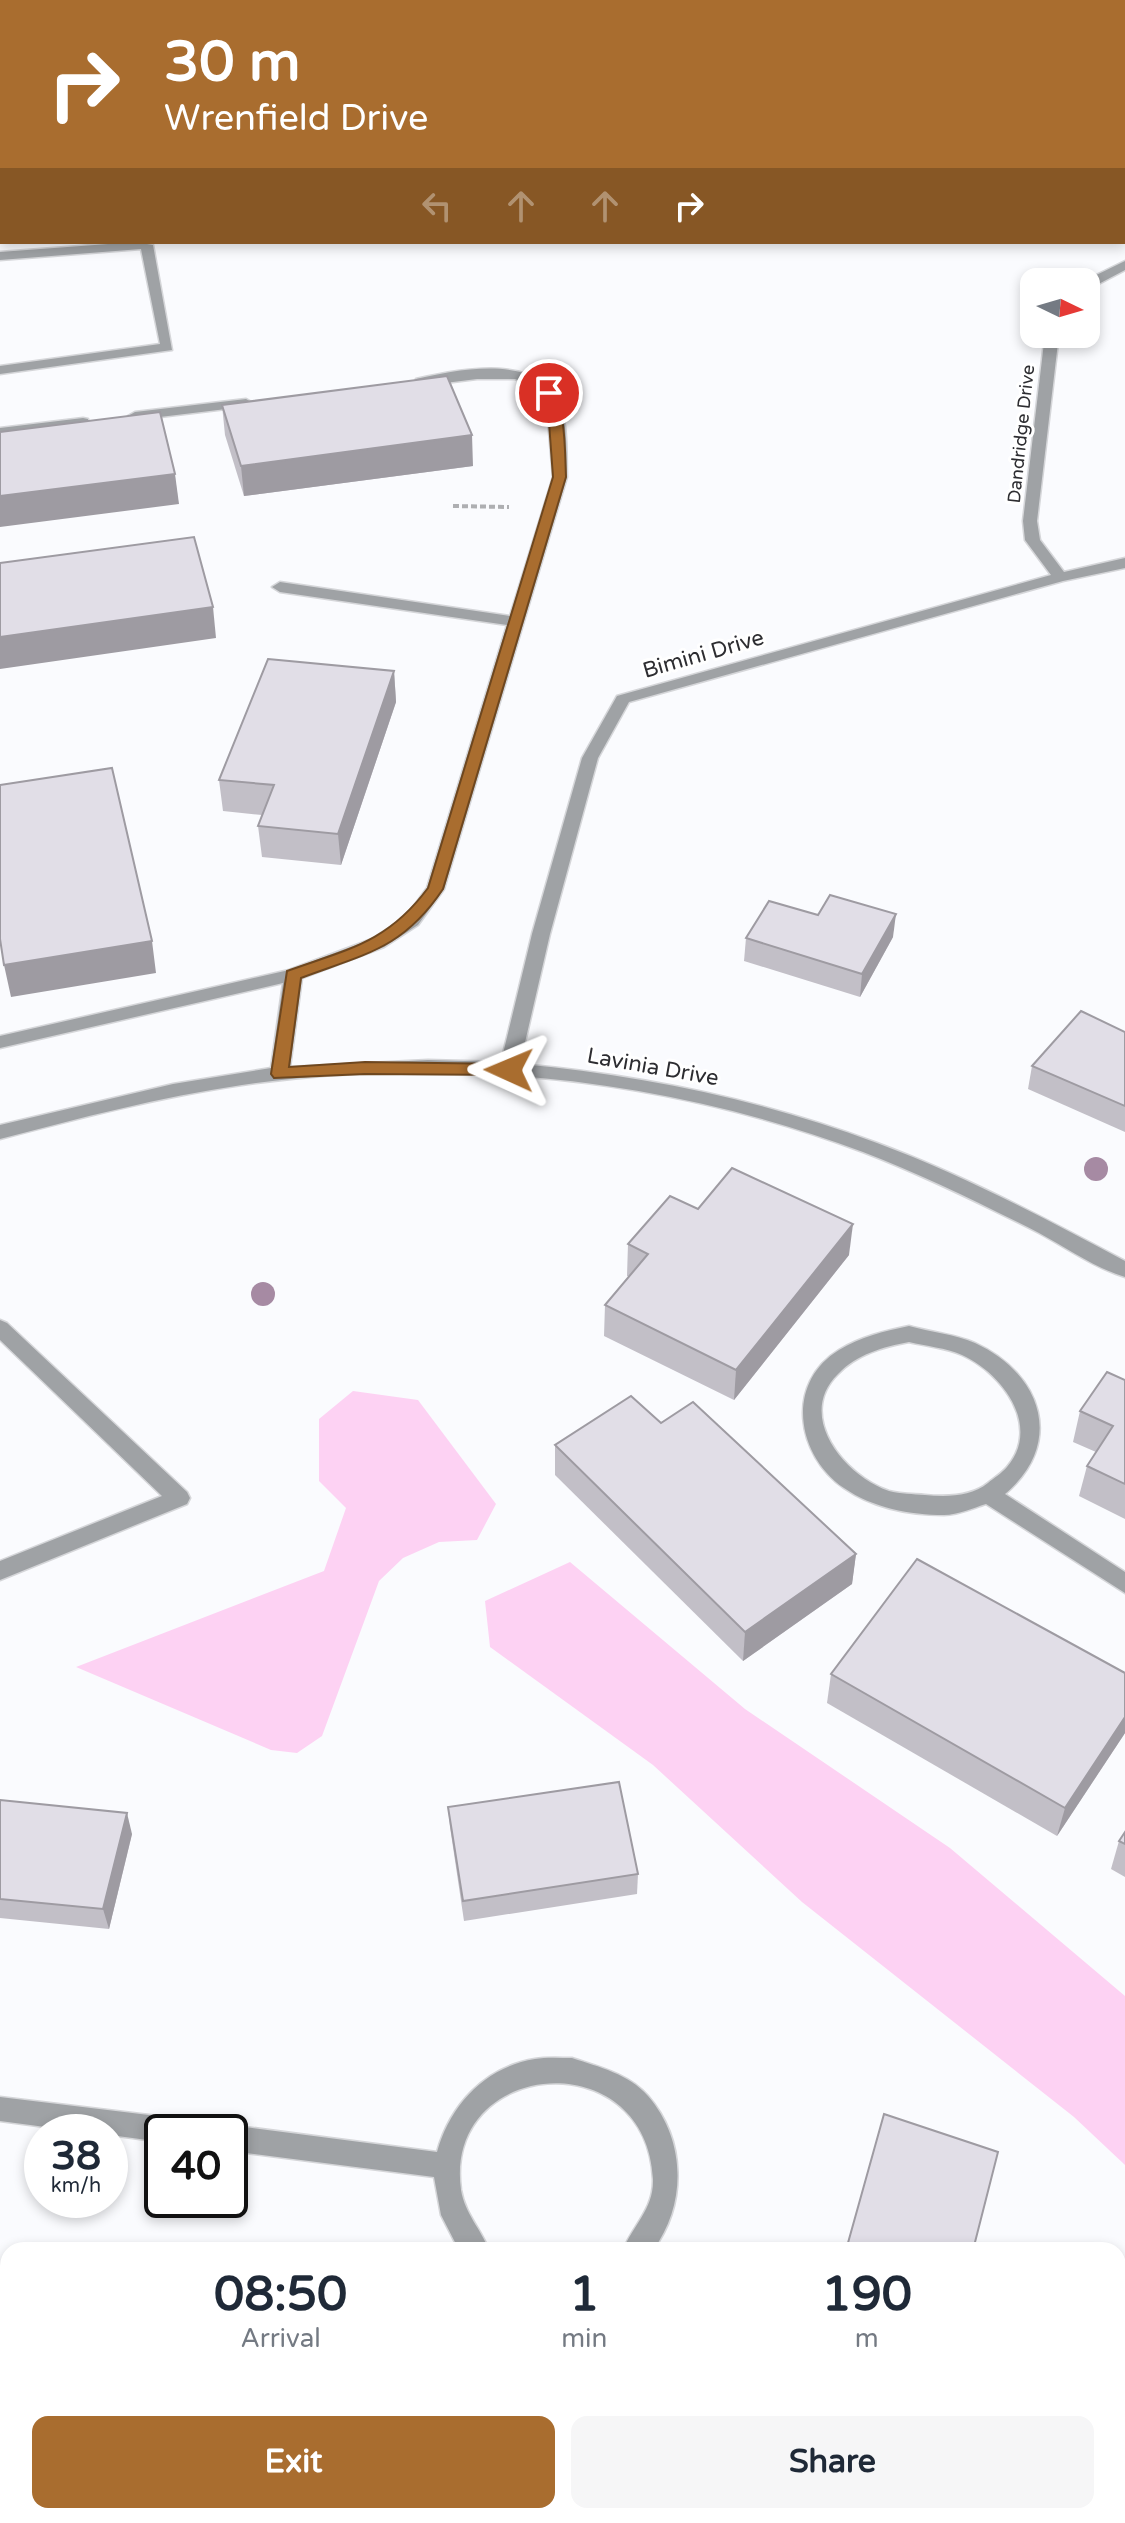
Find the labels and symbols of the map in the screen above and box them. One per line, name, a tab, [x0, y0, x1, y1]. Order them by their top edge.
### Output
north arrow	[1020, 268, 1100, 348]
pin	[515, 359, 583, 427]
street label: Dandridge Drive	[1003, 364, 1039, 504]
street label: Bimini Drive	[640, 624, 767, 684]
position arrow	[467, 1028, 551, 1112]
street label: Lavinia Drive	[585, 1043, 721, 1091]
speed limit sign: 40	[144, 2114, 248, 2218]

